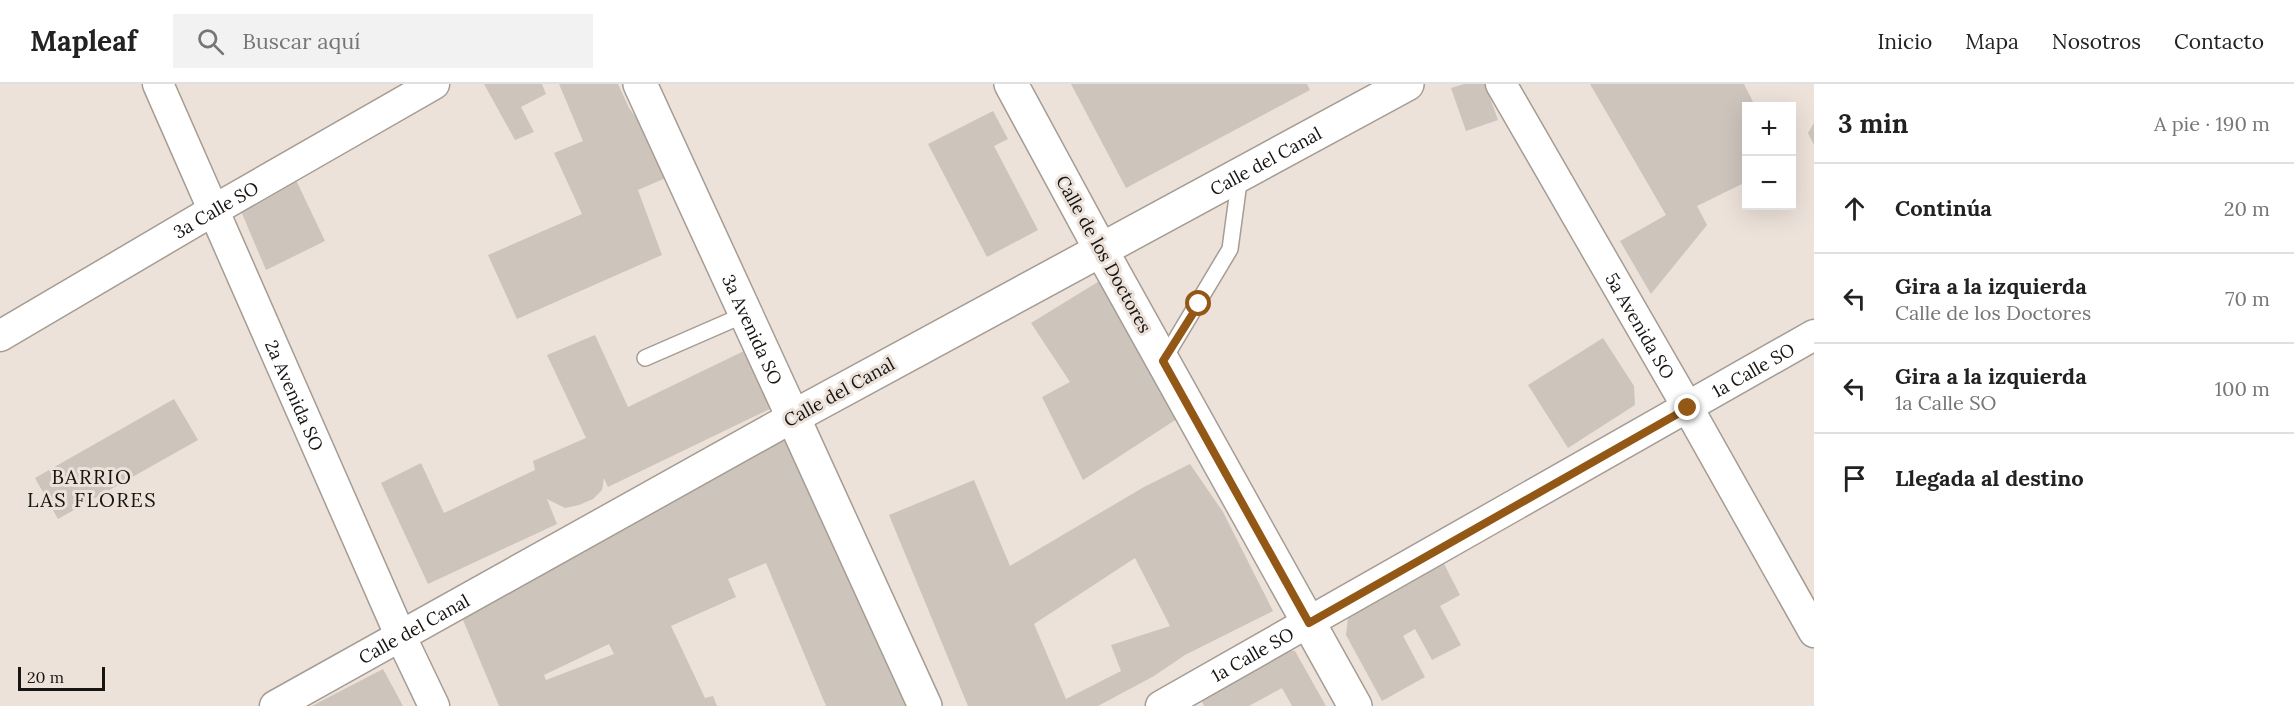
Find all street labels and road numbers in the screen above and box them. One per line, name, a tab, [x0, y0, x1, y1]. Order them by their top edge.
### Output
street label: Calle del Canal	[1206, 121, 1325, 200]
street label: Calle de los Doctores	[1051, 171, 1157, 337]
street label: 3a Calle SO	[169, 176, 262, 243]
street label: 5a Avenida SO	[1601, 268, 1680, 383]
street label: 3a Avenida SO	[717, 270, 788, 388]
street label: 2a Avenida SO	[260, 336, 329, 454]
street label: 1a Calle SO	[1708, 337, 1798, 402]
street label: Calle del Canal	[780, 352, 899, 432]
street label: Calle del Canal	[354, 588, 473, 669]
street label: 1a Calle SO	[1207, 622, 1298, 687]

